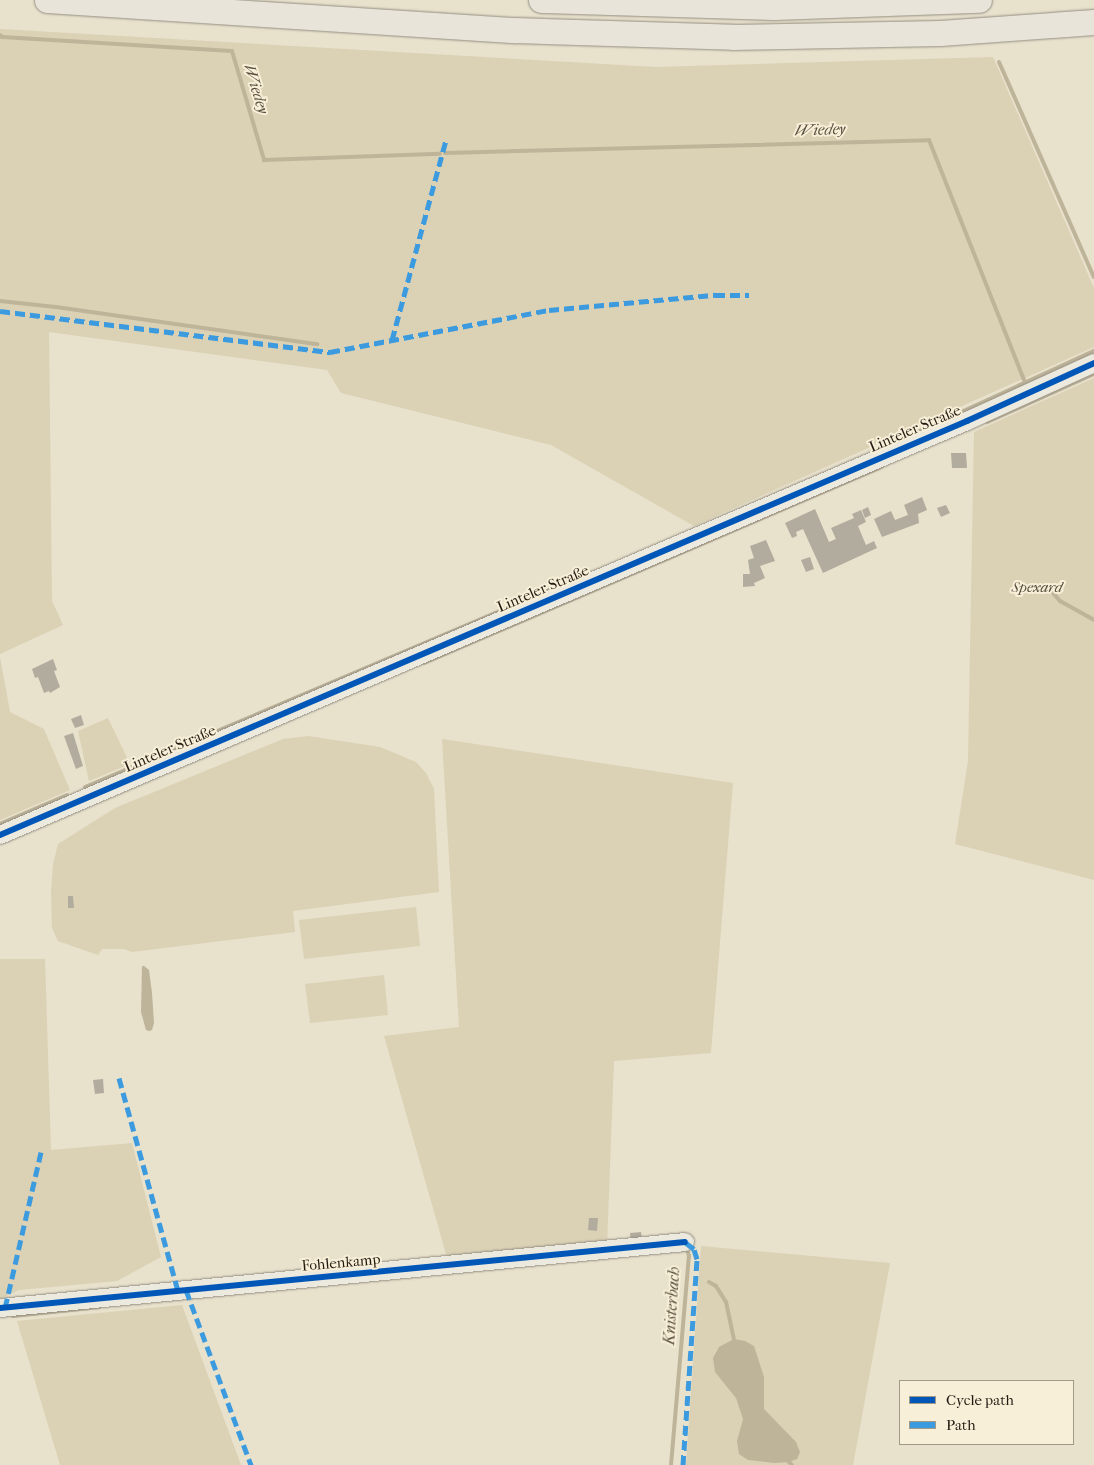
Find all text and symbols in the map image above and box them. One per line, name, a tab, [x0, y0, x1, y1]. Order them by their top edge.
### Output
water label: Wiedey	[239, 62, 273, 116]
water label: Wiedey	[794, 120, 846, 140]
street label: Linteler Straße	[866, 402, 964, 456]
street label: Linteler Straße	[494, 562, 592, 616]
park label: Spexard	[1012, 579, 1062, 597]
street label: Linteler Straße	[121, 722, 219, 776]
street label: Fohlenkamp	[301, 1251, 381, 1275]
water label: Knisterbach	[660, 1266, 684, 1346]
legend	[899, 1380, 1074, 1445]
text: Cycle path	[946, 1391, 1014, 1409]
text: Path	[946, 1416, 976, 1434]

